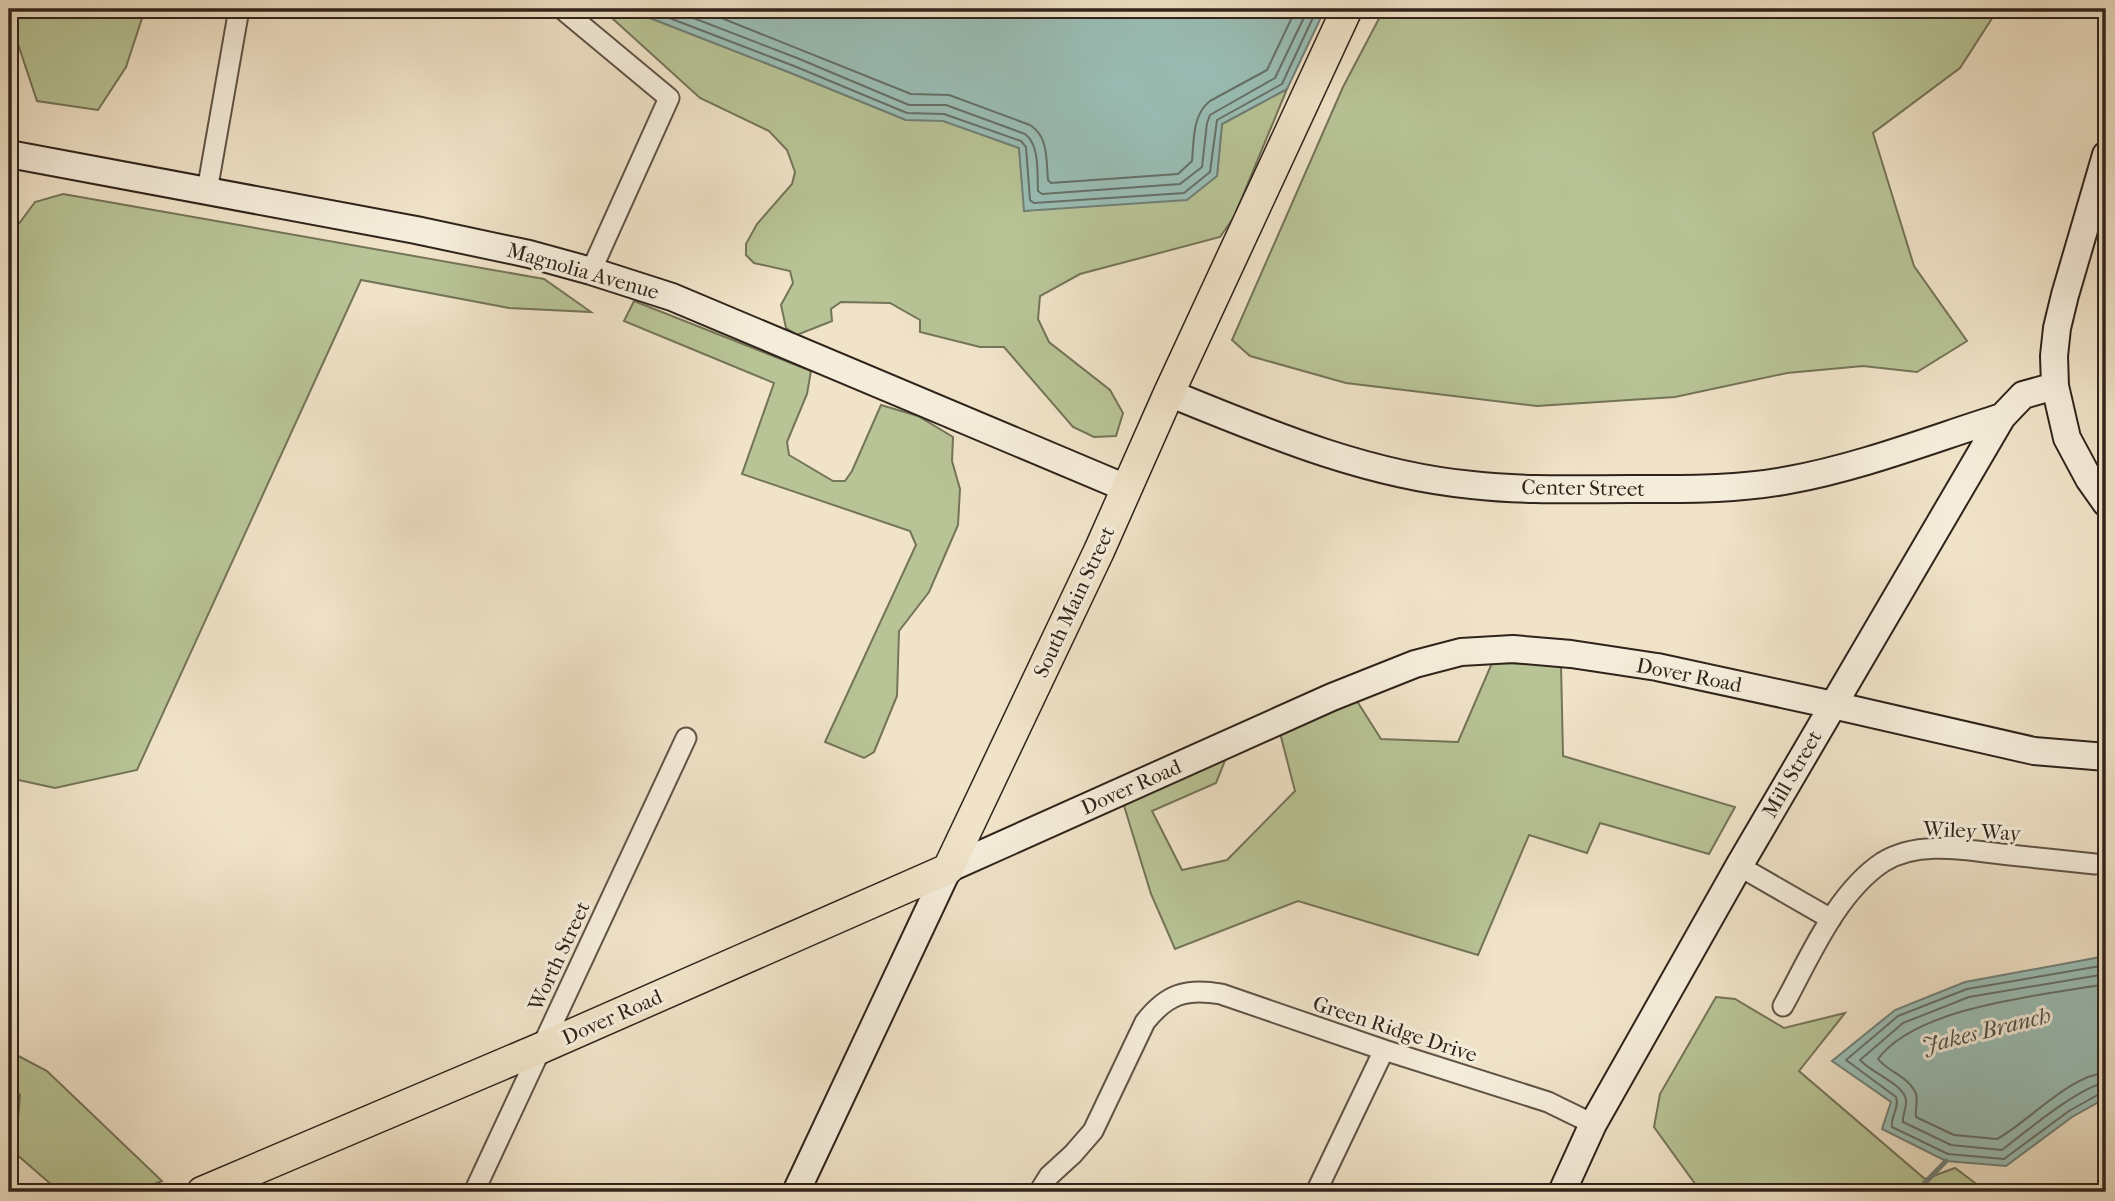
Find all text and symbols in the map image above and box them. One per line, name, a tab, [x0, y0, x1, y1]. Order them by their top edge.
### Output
street label: Magnolia Avenue	[504, 238, 662, 304]
street label: Center Street	[1521, 475, 1645, 501]
street label: South Main Street	[1028, 522, 1120, 681]
street label: Dover Road	[1634, 653, 1744, 697]
street label: Mill Street	[1757, 726, 1827, 822]
street label: Dover Road	[1077, 754, 1185, 820]
street label: Wiley Way	[1922, 816, 2022, 846]
street label: Worth Street	[523, 897, 595, 1015]
street label: Dover Road	[558, 984, 666, 1050]
street label: Green Ridge Drive	[1310, 991, 1480, 1067]
water label: Jakes Branch	[1919, 1001, 2053, 1060]

